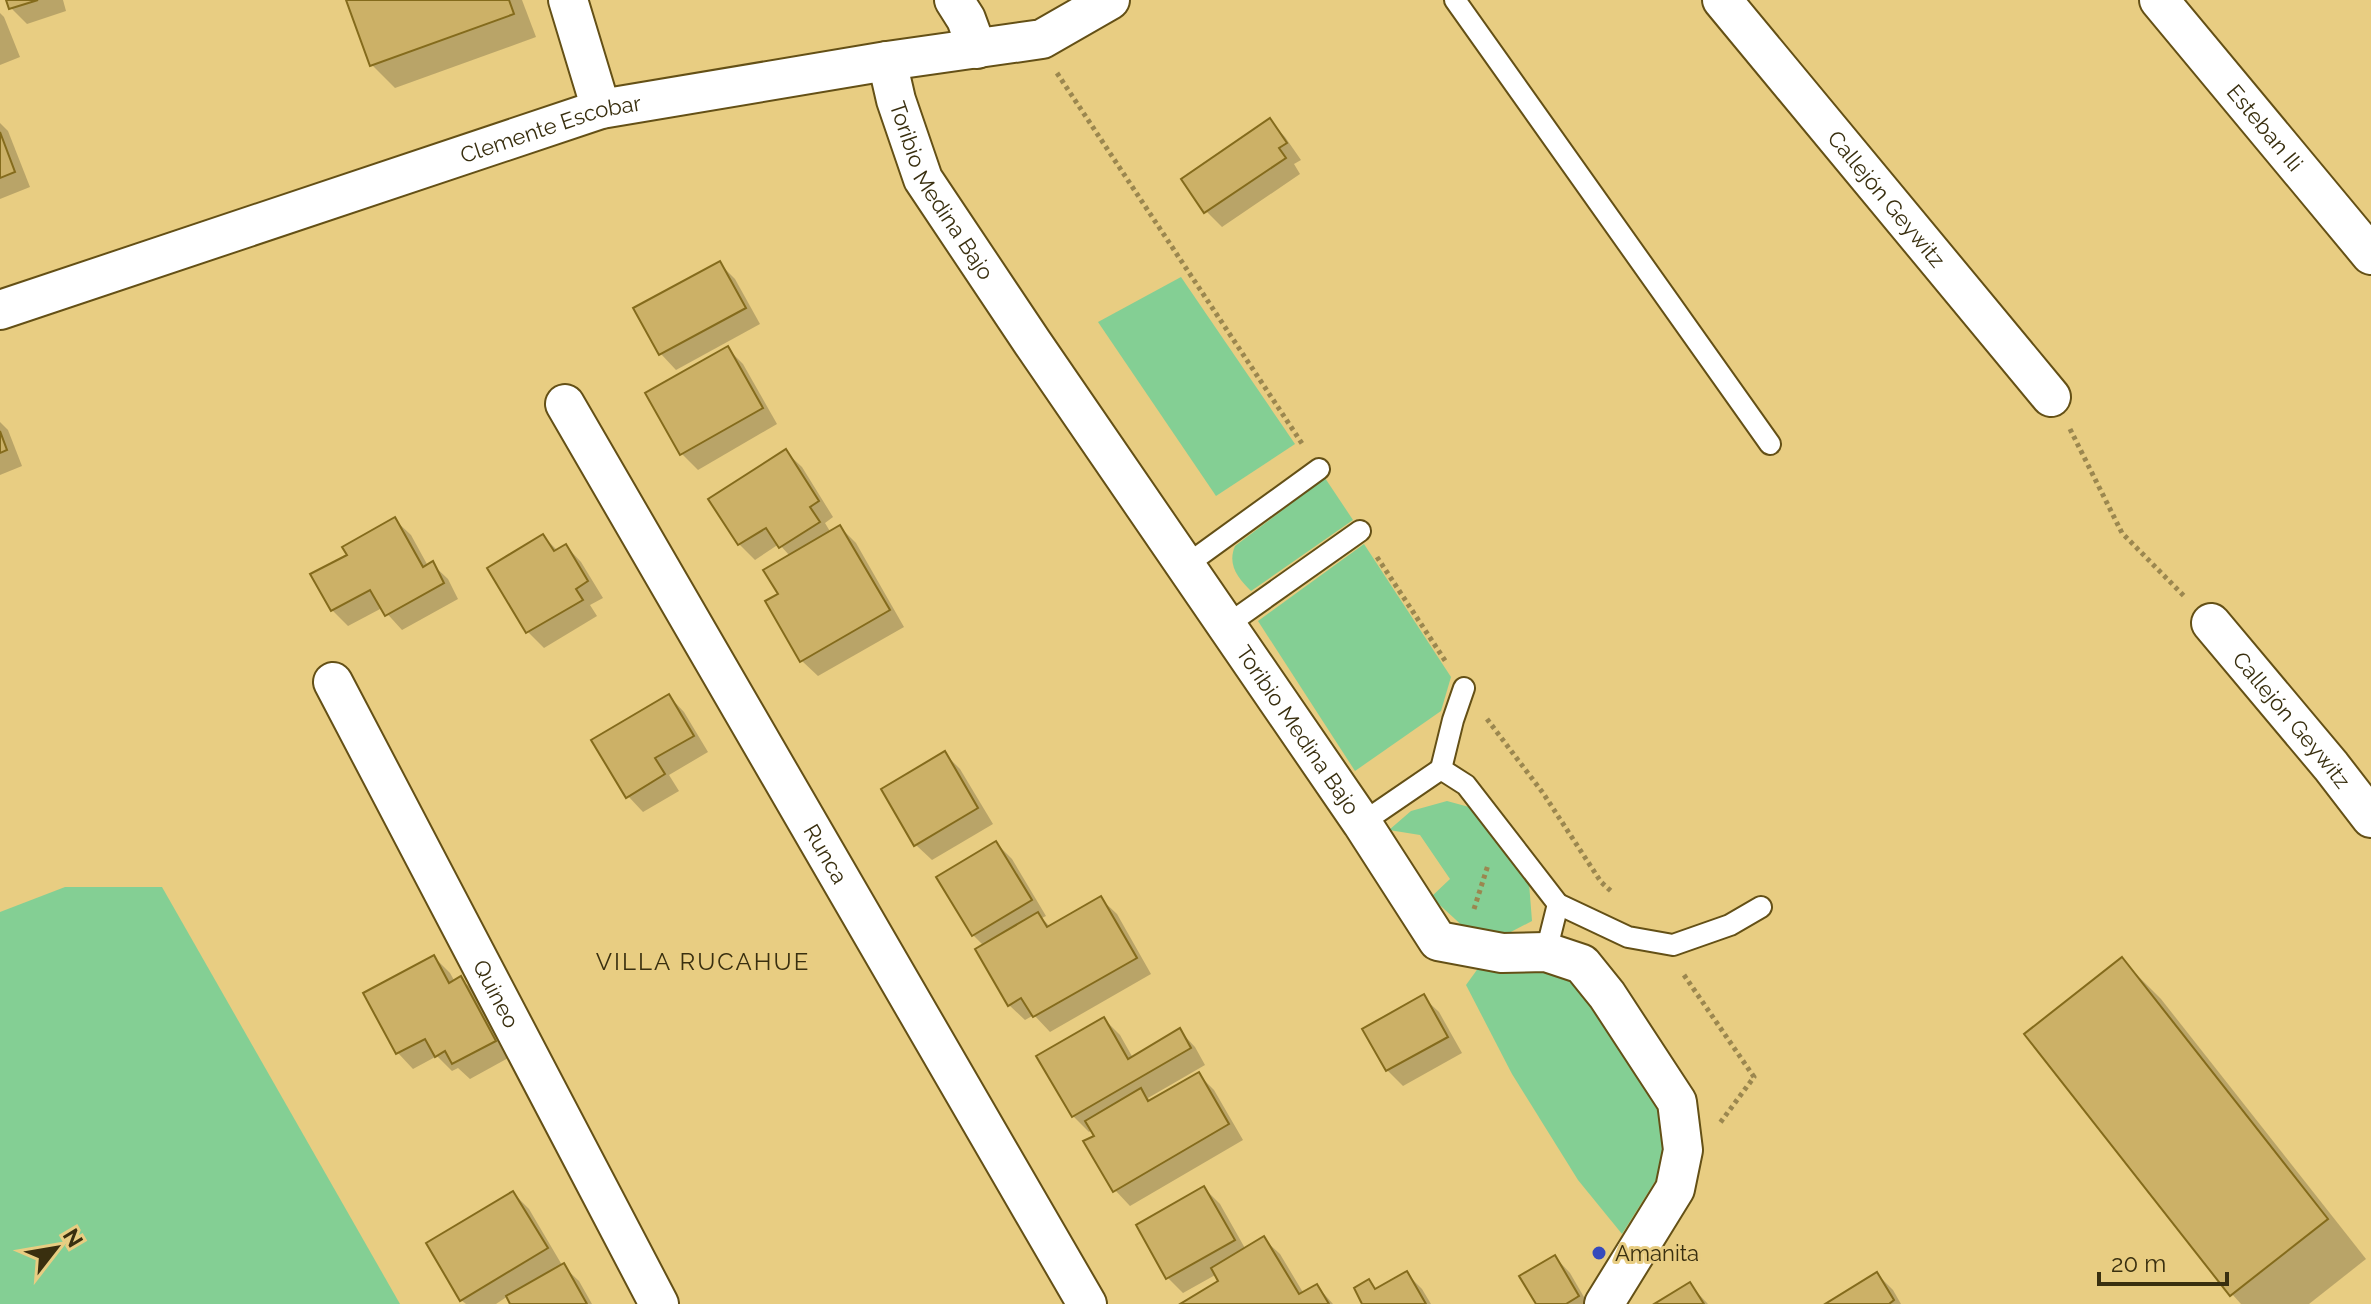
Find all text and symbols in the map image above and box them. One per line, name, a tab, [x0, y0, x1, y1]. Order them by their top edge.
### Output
street label: Esteban Ili	[2222, 79, 2308, 176]
street label: Clemente Escobar	[457, 89, 643, 168]
street label: Toribio Medina Bajo	[884, 98, 999, 284]
street label: Callejón Geywitz	[1822, 125, 1951, 272]
street label: Toribio Medina Bajo	[1231, 640, 1365, 819]
street label: Callejón Geywitz	[2228, 646, 2356, 793]
street label: Runca	[799, 820, 853, 888]
district label: VILLA RUCAHUE	[596, 947, 810, 976]
street label: Quineo	[468, 955, 525, 1032]
north arrow	[16, 1208, 96, 1288]
text: N	[58, 1224, 89, 1252]
scale bar	[2099, 1236, 2227, 1286]
place label: Amanita	[1615, 1240, 1699, 1266]
marker: Amanita	[1590, 1244, 1608, 1262]
text: 20 m	[2111, 1249, 2166, 1278]

